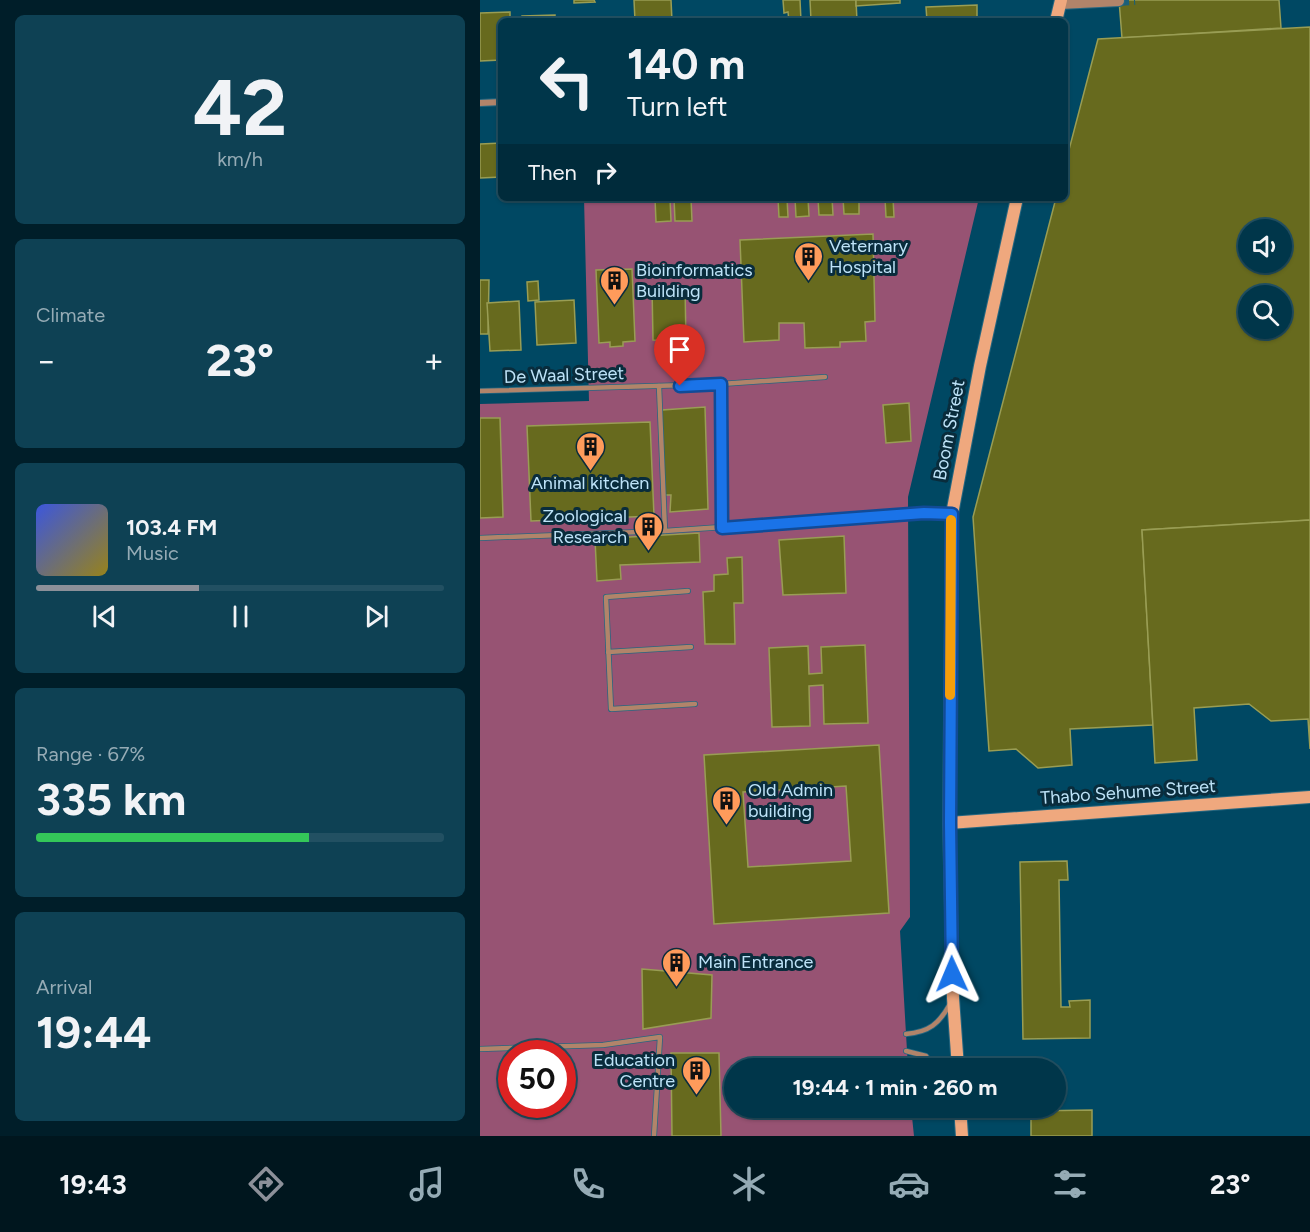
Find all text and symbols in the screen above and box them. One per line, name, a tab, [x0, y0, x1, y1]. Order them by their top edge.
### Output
text: 140 m	[627, 39, 745, 90]
icon: left	[528, 42, 606, 120]
text: 42	[193, 61, 287, 155]
text: Turn left	[627, 90, 727, 123]
text: km/h	[217, 147, 263, 171]
icon: right	[589, 156, 622, 189]
text: Then	[528, 159, 577, 186]
map controls	[1238, 219, 1292, 339]
button: sound	[1238, 219, 1292, 273]
place label: Veternary Hospital	[829, 235, 909, 278]
building icon: Veternary Hospital	[792, 240, 824, 282]
place label: Bioinformatics Building	[636, 259, 753, 302]
building icon: Bioinformatics Building	[599, 264, 631, 306]
button: search	[1238, 285, 1292, 339]
text: Climate	[36, 303, 105, 327]
pin	[654, 324, 705, 386]
text: 23°	[206, 333, 274, 387]
icon: arrive	[663, 333, 696, 366]
text: −	[36, 341, 57, 380]
text: +	[423, 341, 444, 380]
street label: De Waal Street	[503, 362, 625, 388]
street label: Boom Street	[928, 378, 970, 482]
building icon: Animal kitchen	[574, 430, 606, 472]
place label: Animal kitchen	[531, 472, 649, 494]
place label: Zoological Research	[543, 505, 627, 548]
building icon: Zoological Research	[632, 510, 664, 552]
text: 103.4 FM	[126, 514, 217, 541]
text: Music	[126, 541, 179, 565]
icon: previous	[88, 600, 121, 633]
icon: pause	[224, 600, 257, 633]
icon: next	[360, 600, 393, 633]
text: Range · 67%	[36, 742, 145, 766]
text: 335 km	[36, 772, 186, 826]
street label: Thabo Sehume Street	[1040, 775, 1217, 809]
place label: Old Admin building	[748, 779, 833, 822]
building icon: Old Admin building	[711, 784, 743, 826]
position arrow	[920, 942, 984, 1006]
building icon: Main Entrance	[661, 946, 693, 988]
place label: Main Entrance	[698, 951, 814, 973]
text: Arrival	[36, 975, 92, 999]
text: 19:44	[36, 1005, 152, 1059]
speed limit sign: 50	[498, 1040, 576, 1118]
place label: Education Centre	[593, 1049, 675, 1092]
building icon: Education Centre	[680, 1054, 712, 1096]
text: 19:44 · 1 min · 260 m	[792, 1074, 998, 1101]
icon: directions	[245, 1163, 287, 1205]
icon: music	[406, 1163, 448, 1205]
icon: phone	[567, 1163, 609, 1205]
icon: climate	[728, 1163, 770, 1205]
icon: car	[888, 1163, 930, 1205]
icon: filters	[1049, 1163, 1091, 1205]
text: 19:43	[59, 1168, 127, 1201]
text: 23°	[1210, 1168, 1251, 1201]

